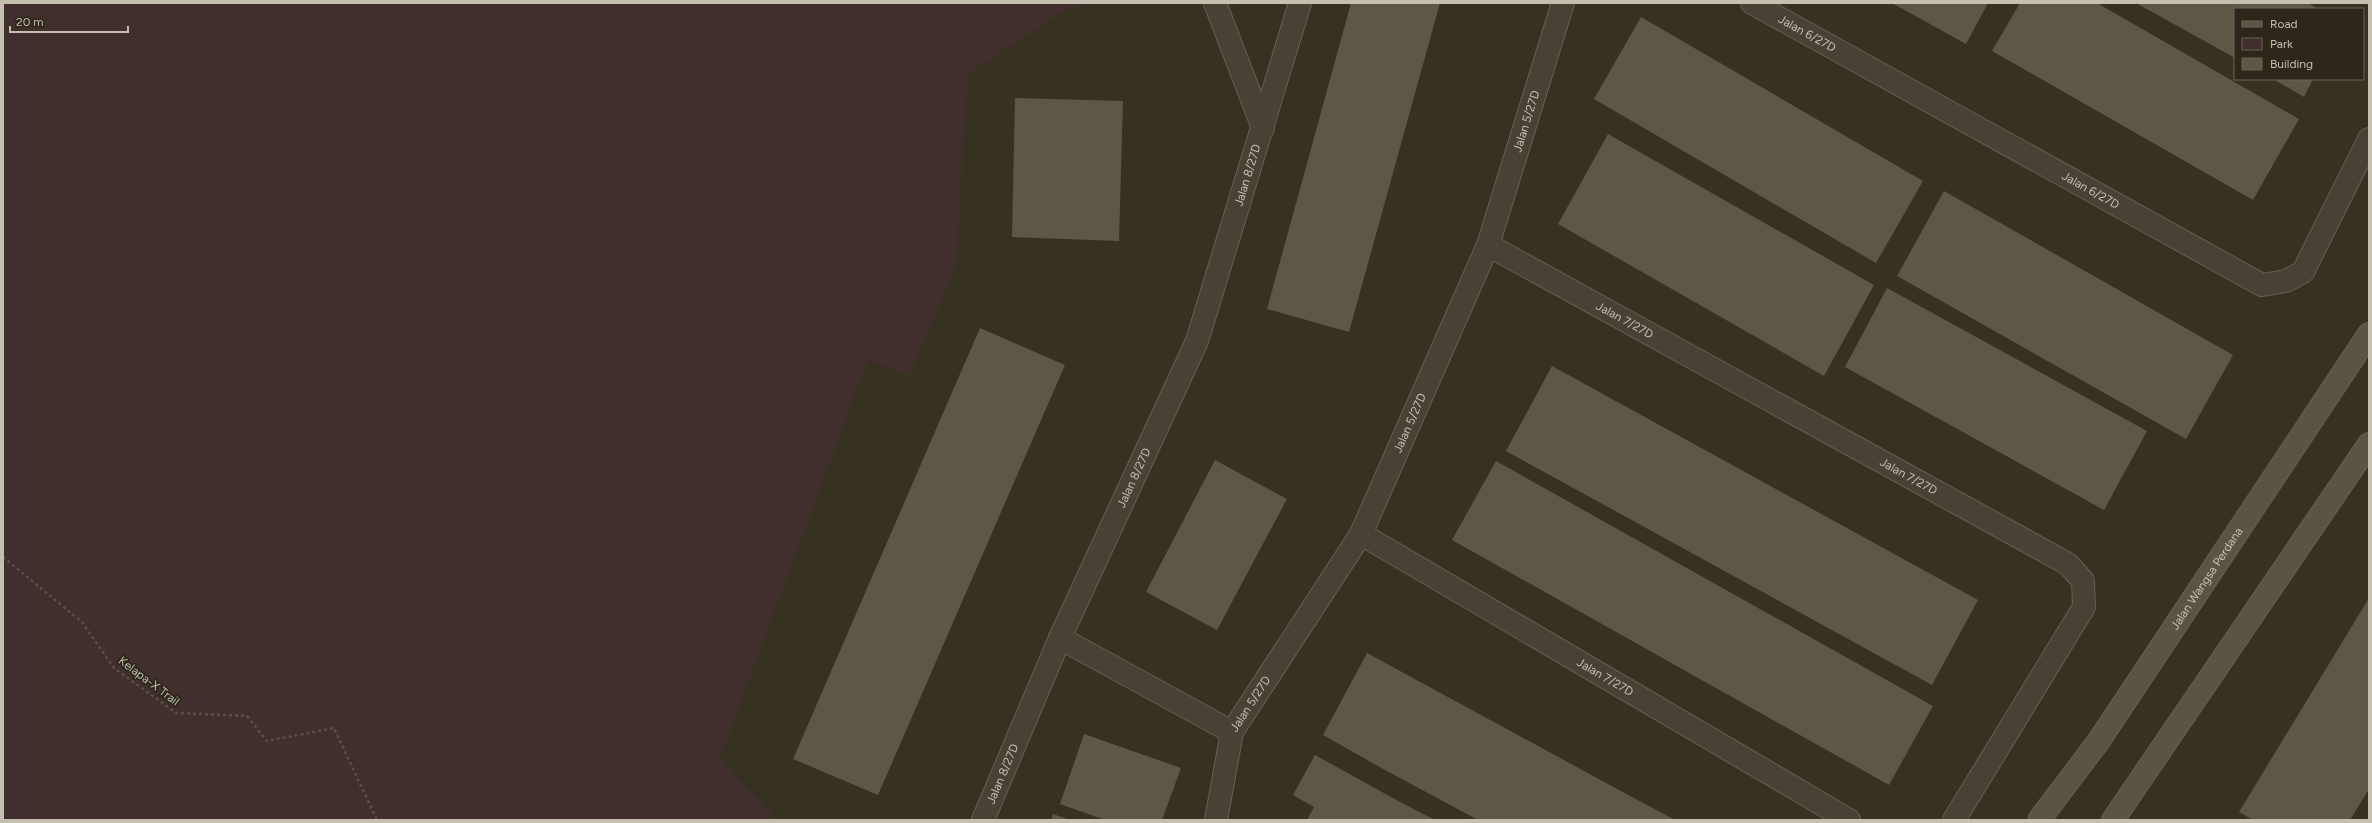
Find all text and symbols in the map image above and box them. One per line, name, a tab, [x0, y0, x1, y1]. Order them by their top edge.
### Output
scale bar	[10, 8, 128, 34]
legend	[2234, 8, 2364, 80]
street label: Jalan 6/27D	[1776, 12, 1838, 55]
text: 20 m	[16, 15, 44, 29]
text: Road	[2270, 17, 2298, 31]
text: Park	[2270, 37, 2293, 51]
text: Building	[2270, 57, 2313, 71]
street label: Jalan 5/27D	[1510, 89, 1542, 154]
street label: Jalan 8/27D	[1231, 142, 1264, 208]
street label: Jalan 6/27D	[2059, 169, 2122, 212]
street label: Jalan 7/27D	[1594, 299, 1656, 342]
street label: Jalan 5/27D	[1391, 391, 1429, 455]
street label: Jalan 8/27D	[1114, 446, 1154, 510]
street label: Jalan 7/27D	[1877, 455, 1940, 498]
street label: Jalan Wangsa Perdana	[2168, 525, 2246, 632]
street label: Kelapa-X Trail	[116, 654, 182, 708]
street label: Jalan 7/27D	[1574, 655, 1636, 699]
street label: Jalan 5/27D	[1227, 673, 1274, 734]
street label: Jalan 8/27D	[984, 742, 1021, 806]

